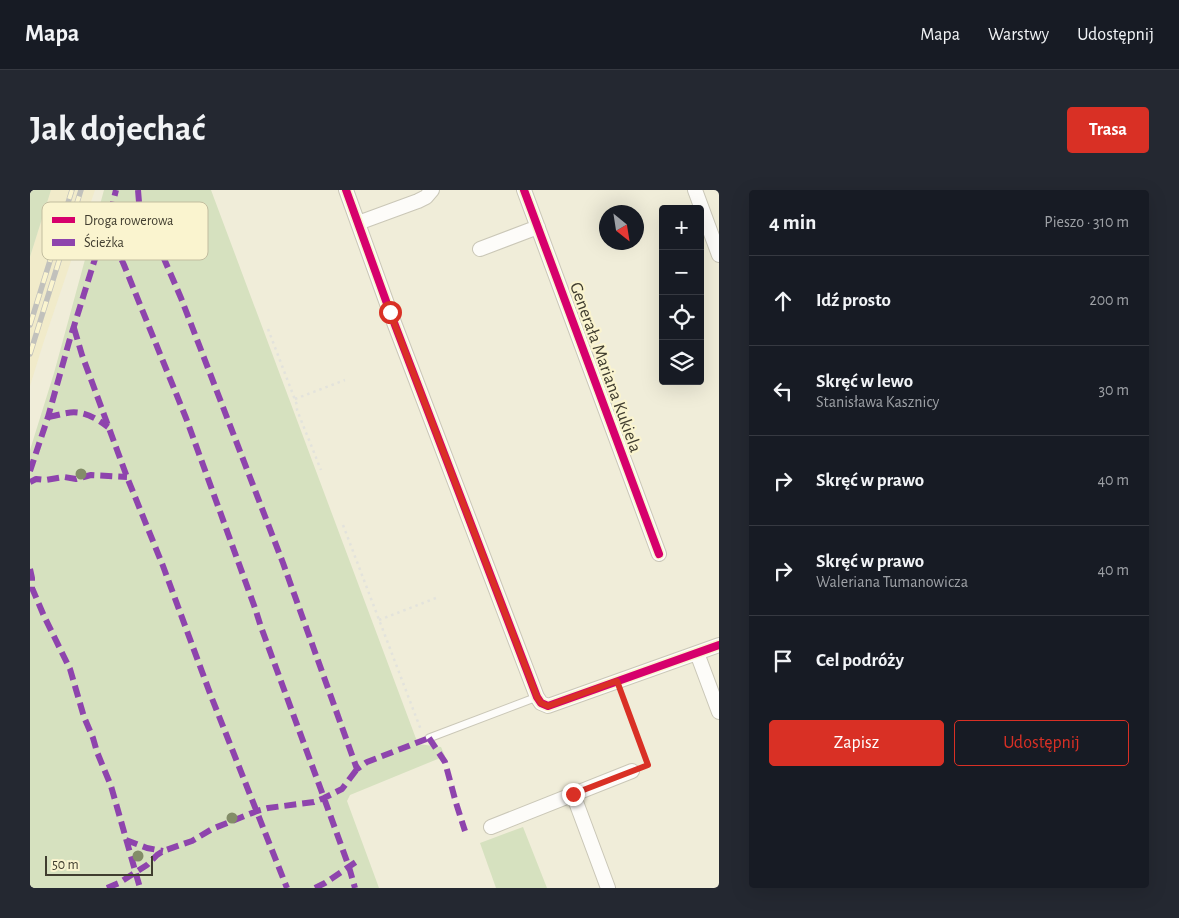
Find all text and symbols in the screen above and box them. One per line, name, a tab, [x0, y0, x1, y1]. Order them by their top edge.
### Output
text: Mapa	[25, 22, 79, 46]
text: Mapa	[920, 26, 960, 44]
text: Warstwy	[988, 26, 1049, 44]
text: Udostępnij	[1077, 26, 1154, 44]
button: Trasa	[1067, 107, 1149, 153]
text: Jak dojechać	[30, 112, 205, 147]
legend	[42, 202, 208, 260]
north arrow	[599, 205, 644, 250]
map controls	[659, 205, 704, 385]
button: +	[659, 205, 704, 250]
text: 4 min	[769, 212, 816, 233]
text: Droga rowerowa	[84, 214, 174, 228]
text: Pieszo · 310 m	[1044, 214, 1129, 230]
text: Ścieżka	[84, 233, 124, 250]
button: −	[659, 250, 704, 295]
street label: Generała Mariana Kukiela	[566, 280, 644, 455]
icon: ahead	[769, 287, 797, 315]
text: Idź prosto	[816, 291, 891, 310]
text: 200 m	[1089, 292, 1129, 308]
button: locate	[659, 295, 704, 340]
route start	[379, 301, 402, 324]
button: layers	[659, 340, 704, 385]
text: Skręć w lewo	[816, 372, 913, 391]
icon: left	[769, 377, 797, 405]
text: 30 m	[1099, 382, 1129, 398]
text: Stanisława Kasznicy	[816, 394, 939, 410]
icon: right	[769, 467, 797, 495]
text: Skręć w prawo	[816, 471, 924, 490]
text: 40 m	[1097, 472, 1129, 488]
text: Skręć w prawo	[816, 552, 924, 571]
icon: right	[769, 557, 797, 585]
text: 40 m	[1097, 562, 1129, 578]
text: Waleriana Tumanowicza	[816, 574, 968, 590]
icon: arrive	[769, 647, 797, 675]
text: Cel podróży	[816, 651, 904, 670]
button: Zapisz	[769, 720, 944, 766]
button: Udostępnij	[954, 720, 1129, 766]
route end	[562, 783, 585, 806]
scale bar	[45, 853, 152, 876]
text: 50 m	[52, 858, 79, 872]

